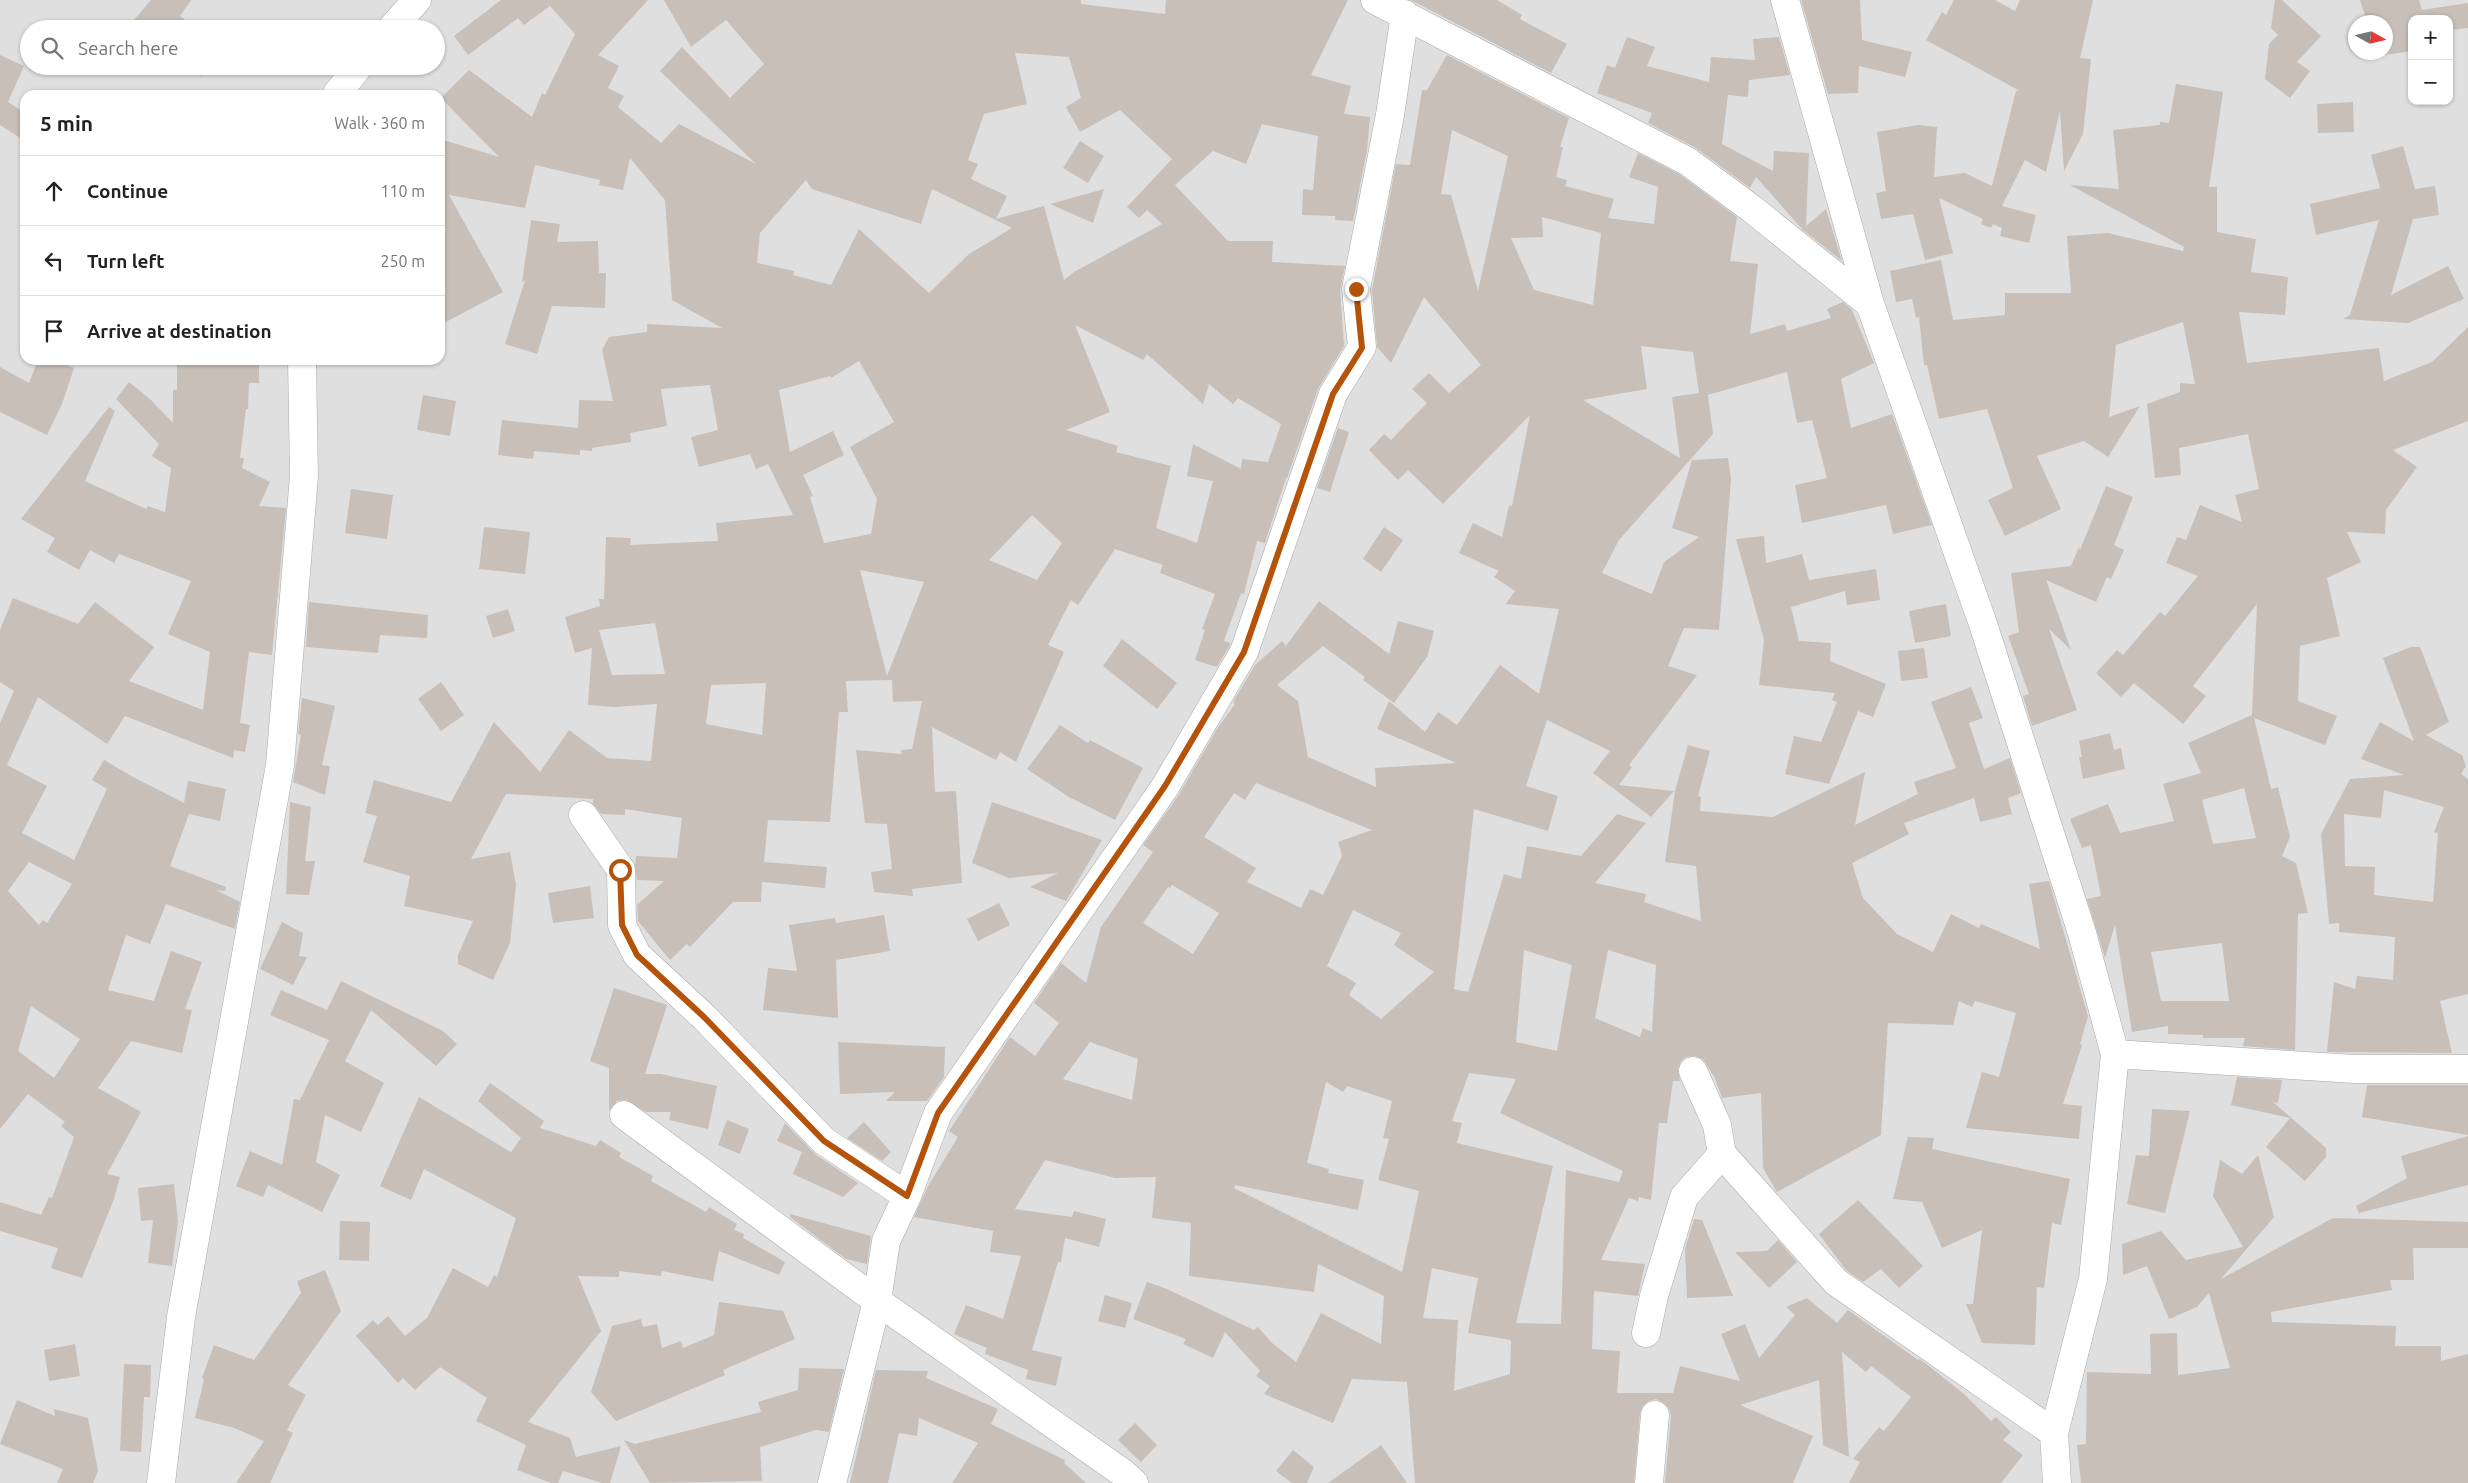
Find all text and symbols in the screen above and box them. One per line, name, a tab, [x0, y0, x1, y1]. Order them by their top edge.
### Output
north arrow	[2348, 15, 2393, 60]
map controls	[2408, 15, 2453, 105]
button: +	[2408, 15, 2453, 60]
search box	[20, 20, 445, 75]
icon: search	[38, 34, 66, 62]
text: Search here	[78, 37, 178, 59]
button: −	[2408, 60, 2453, 105]
text: 5 min	[40, 111, 93, 135]
text: Walk · 360 m	[334, 114, 425, 132]
icon: ahead	[40, 177, 68, 205]
text: Continue	[87, 180, 168, 202]
text: 110 m	[380, 182, 425, 200]
icon: left	[40, 247, 68, 275]
text: Turn left	[87, 250, 165, 272]
text: 250 m	[380, 252, 425, 270]
route end	[1345, 278, 1368, 301]
icon: arrive	[40, 317, 68, 345]
text: Arrive at destination	[87, 320, 272, 342]
route start	[609, 859, 632, 882]

